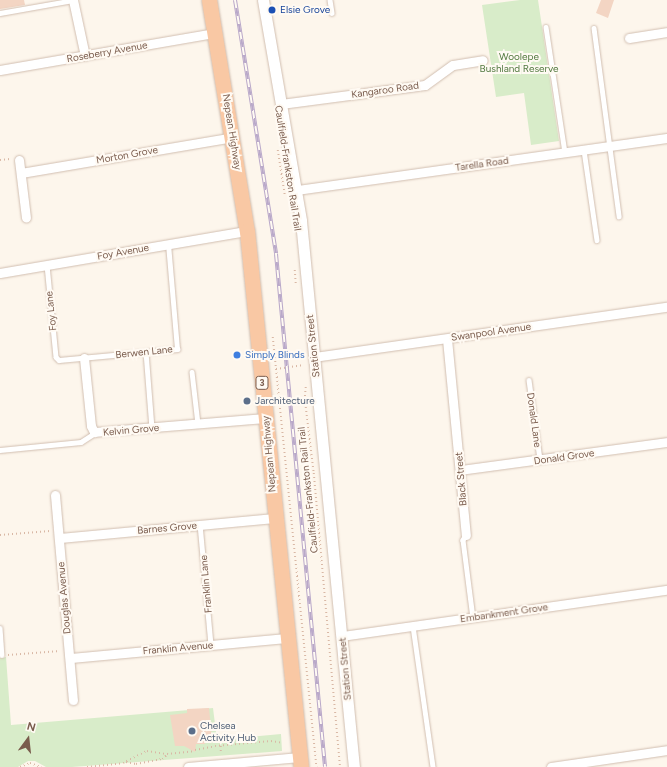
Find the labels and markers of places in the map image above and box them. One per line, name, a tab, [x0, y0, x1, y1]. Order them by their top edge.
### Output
place label: Elsie Grove	[280, 4, 330, 16]
marker: Elsie Grove	[267, 5, 277, 15]
place label: Simply Blinds	[245, 349, 305, 361]
marker: Simply Blinds	[232, 350, 242, 360]
place label: Jarchitecture	[255, 395, 315, 407]
marker: Jarchitecture	[242, 396, 252, 406]
place label: Chelsea Activity Hub	[200, 719, 256, 742]
marker: Chelsea Activity Hub	[187, 726, 197, 736]

